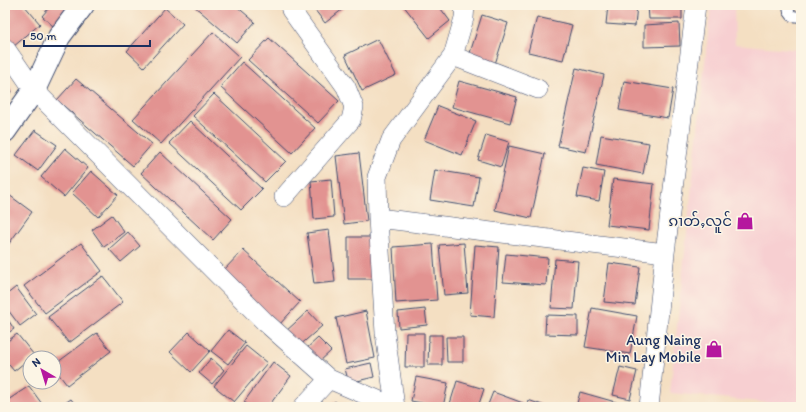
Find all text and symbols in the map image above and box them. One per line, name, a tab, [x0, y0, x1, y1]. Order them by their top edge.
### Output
scale bar	[24, 22, 150, 48]
text: 50 m	[30, 29, 56, 43]
place label: ၵၢတ်ႇလူင်	[668, 211, 732, 233]
shop icon: ၵၢတ်ႇလူင်	[735, 211, 755, 231]
place label: Aung Naing Min Lay Mobile	[606, 331, 701, 366]
shop icon: Aung Naing Min Lay Mobile	[704, 339, 724, 359]
north arrow	[22, 350, 62, 390]
text: N	[29, 355, 43, 370]

